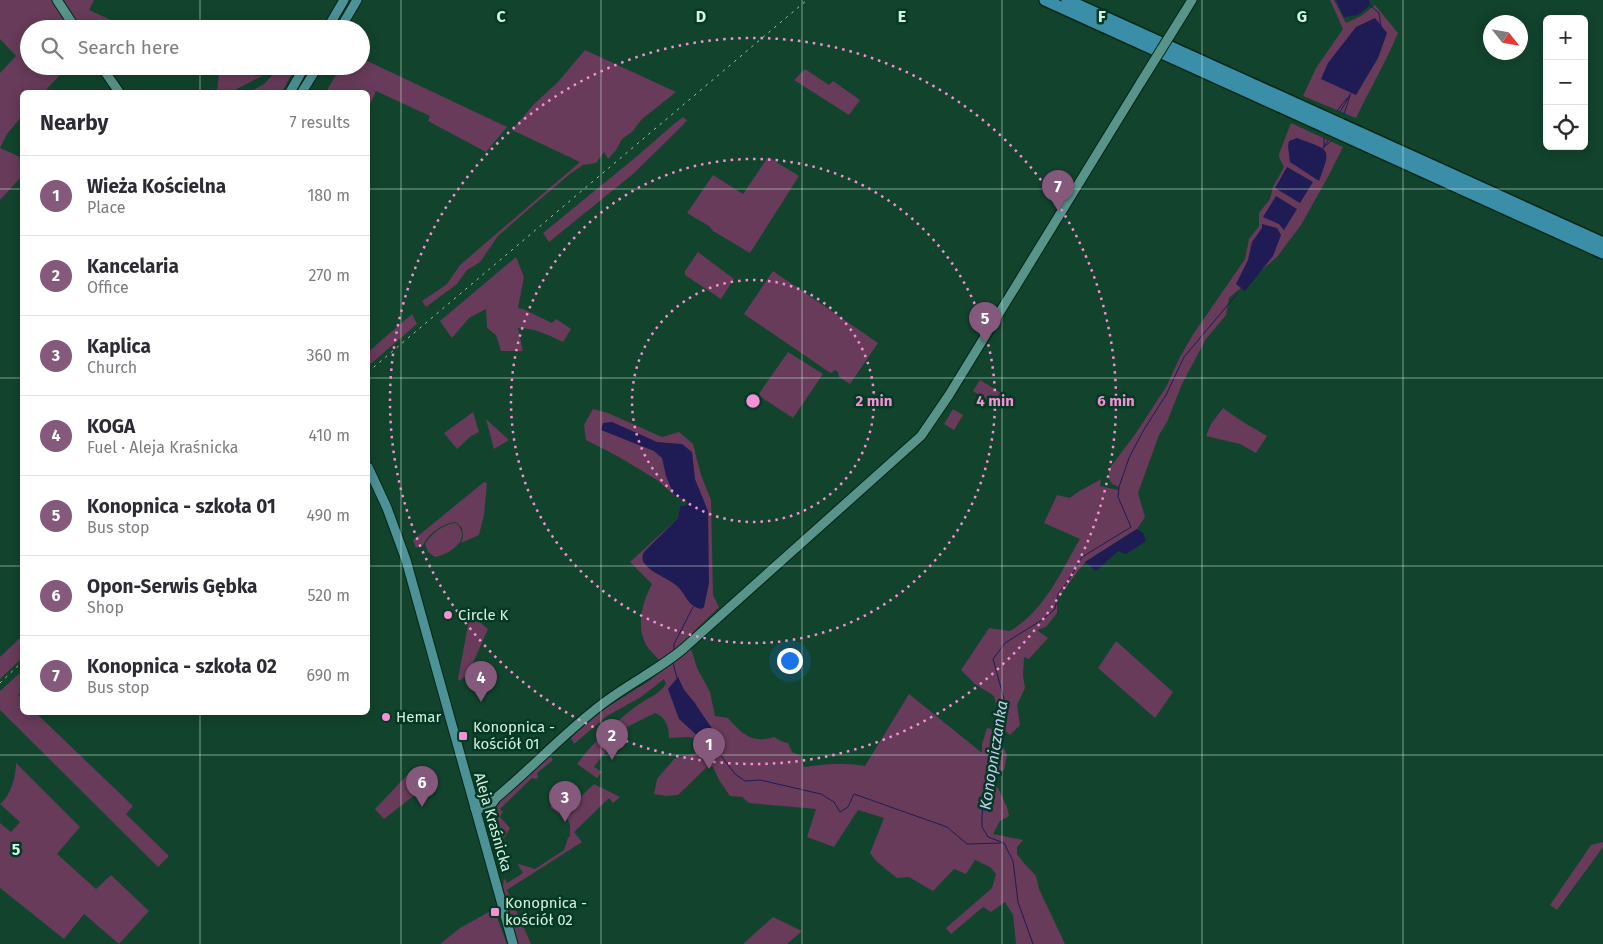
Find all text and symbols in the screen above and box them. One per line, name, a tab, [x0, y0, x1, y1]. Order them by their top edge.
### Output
text: C	[496, 7, 506, 26]
text: D	[696, 7, 706, 26]
text: E	[898, 7, 906, 26]
text: F	[1098, 7, 1106, 26]
text: G	[1297, 7, 1307, 26]
north arrow	[1483, 15, 1528, 60]
map controls	[1543, 15, 1588, 150]
button: +	[1543, 15, 1588, 60]
search box	[20, 20, 370, 75]
icon: search	[38, 34, 66, 62]
text: Search here	[78, 36, 179, 59]
button: −	[1543, 60, 1588, 105]
button: locate	[1543, 105, 1588, 150]
text: Nearby	[40, 110, 108, 136]
text: 7 results	[290, 113, 350, 132]
pin: 7	[1042, 170, 1074, 211]
text: Wieża Kościelna	[87, 175, 226, 198]
text: 1	[52, 186, 60, 205]
text: 180 m	[307, 186, 350, 205]
text: Place	[87, 198, 126, 217]
text: Kancelaria	[87, 255, 179, 278]
text: 2	[52, 266, 60, 285]
text: 270 m	[308, 266, 350, 285]
text: Office	[87, 278, 129, 297]
pin: 5	[969, 302, 1001, 343]
text: Kaplica	[87, 335, 151, 358]
text: 3	[52, 346, 60, 365]
text: 360 m	[307, 346, 350, 365]
text: Church	[87, 358, 137, 377]
centre of rings	[744, 392, 762, 410]
text: 2 min	[856, 392, 892, 410]
text: 4 min	[976, 392, 1014, 410]
text: 6 min	[1097, 392, 1135, 410]
text: KOGA	[87, 415, 135, 438]
text: 4	[51, 426, 61, 445]
text: 410 m	[309, 426, 350, 445]
text: Fuel · Aleja Kraśnicka	[87, 438, 238, 457]
text: Konopnica - szkoła 01	[87, 495, 276, 518]
text: 5	[52, 506, 60, 525]
text: 490 m	[307, 506, 350, 525]
text: Bus stop	[87, 518, 150, 537]
text: Opon-Serwis Gębka	[87, 575, 258, 598]
text: 6	[51, 586, 61, 605]
text: 520 m	[307, 586, 350, 605]
text: Shop	[87, 598, 124, 617]
place label: Circle K	[458, 606, 509, 624]
marker: Circle K	[442, 609, 454, 621]
your location	[777, 648, 803, 674]
text: Konopnica - szkoła 02	[87, 655, 277, 678]
pin: 4	[465, 661, 497, 702]
text: 7	[52, 666, 60, 685]
text: 690 m	[306, 666, 350, 685]
text: Bus stop	[87, 678, 150, 697]
water label: Konopniczanka	[975, 699, 1012, 811]
place label: Hemar	[396, 708, 441, 726]
marker: Hemar	[380, 711, 392, 723]
place label: Konopnica - kościół 01	[473, 718, 555, 753]
pin: 2	[596, 719, 628, 760]
pin: 1	[693, 728, 725, 769]
marker: Konopnica - kościół 01	[457, 730, 469, 742]
pin: 6	[406, 766, 438, 807]
street label: Aleja Kraśnicka	[470, 770, 516, 874]
pin: 3	[549, 781, 581, 822]
text: 5	[12, 840, 21, 859]
place label: Konopnica - kościół 02	[505, 894, 587, 929]
marker: Konopnica - kościół 02	[489, 906, 501, 918]

